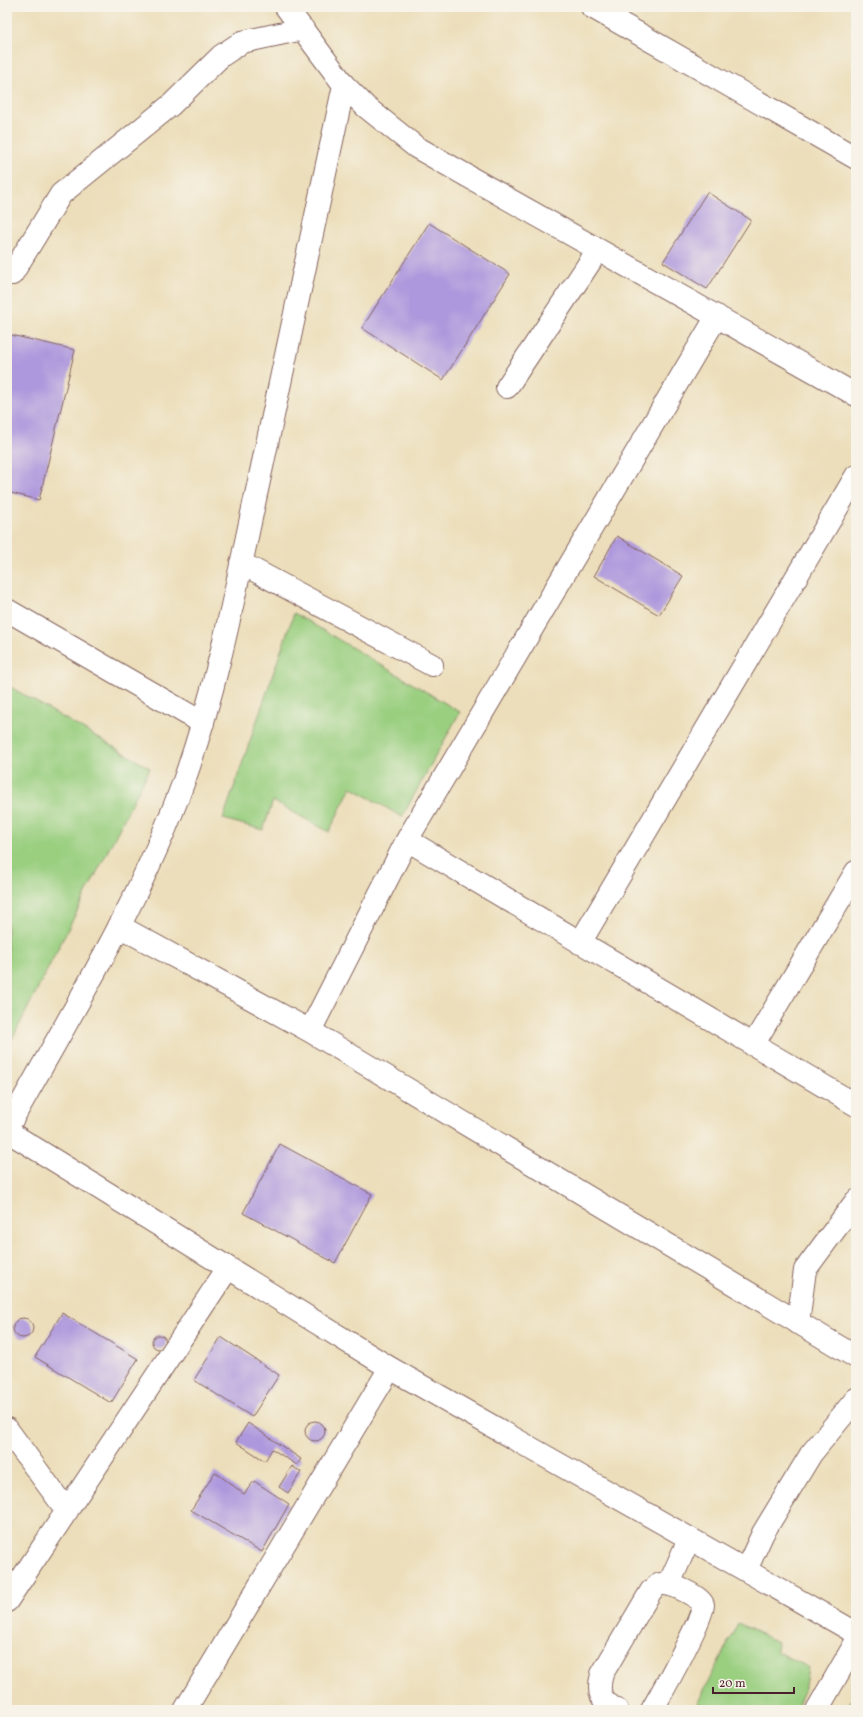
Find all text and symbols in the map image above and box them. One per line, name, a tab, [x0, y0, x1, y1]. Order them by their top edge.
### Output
scale bar	[713, 1669, 794, 1695]
text: 20 m	[719, 1676, 746, 1692]

